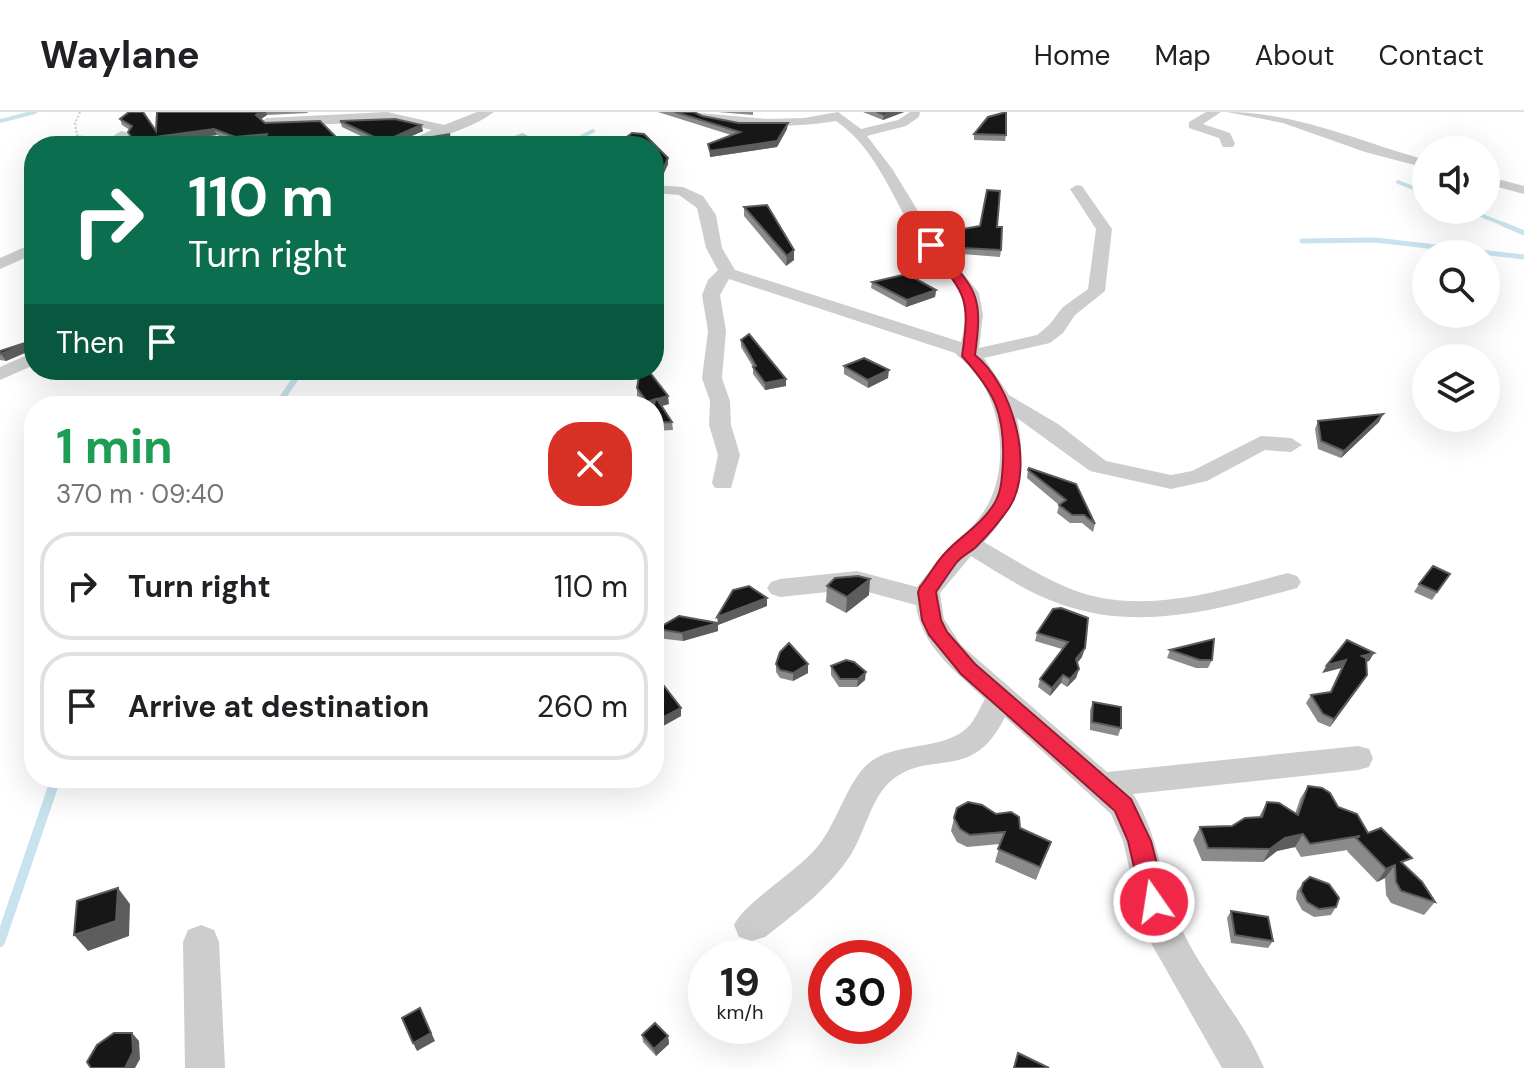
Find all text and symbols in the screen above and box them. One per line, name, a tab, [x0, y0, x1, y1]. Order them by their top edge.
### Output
text: Waylane	[40, 30, 200, 80]
text: Home	[1034, 37, 1110, 74]
text: Map	[1154, 37, 1211, 74]
text: About	[1255, 37, 1334, 74]
text: Contact	[1378, 37, 1484, 74]
map controls	[1412, 136, 1500, 432]
button: sound	[1412, 136, 1500, 224]
text: 110 m	[188, 160, 334, 233]
icon: right	[56, 168, 160, 272]
pin	[897, 211, 965, 279]
icon: arrive	[909, 223, 953, 267]
text: Turn right	[188, 231, 347, 278]
button: search	[1412, 240, 1500, 328]
icon: arrive	[140, 320, 184, 364]
text: Then	[56, 323, 124, 362]
button: layers	[1412, 344, 1500, 432]
text: 1 min	[56, 415, 173, 478]
button: close	[548, 422, 632, 506]
text: 370 m · 09:40	[56, 477, 224, 511]
icon: right	[60, 564, 104, 608]
text: Turn right	[128, 567, 271, 606]
text: 110 m	[554, 567, 628, 606]
icon: arrive	[60, 684, 104, 728]
text: Arrive at destination	[128, 687, 429, 726]
text: 260 m	[537, 687, 628, 726]
position arrow	[1112, 860, 1196, 944]
speed limit sign: 30	[808, 940, 912, 1044]
text: 19	[720, 956, 760, 1008]
text: km/h	[716, 999, 764, 1025]

